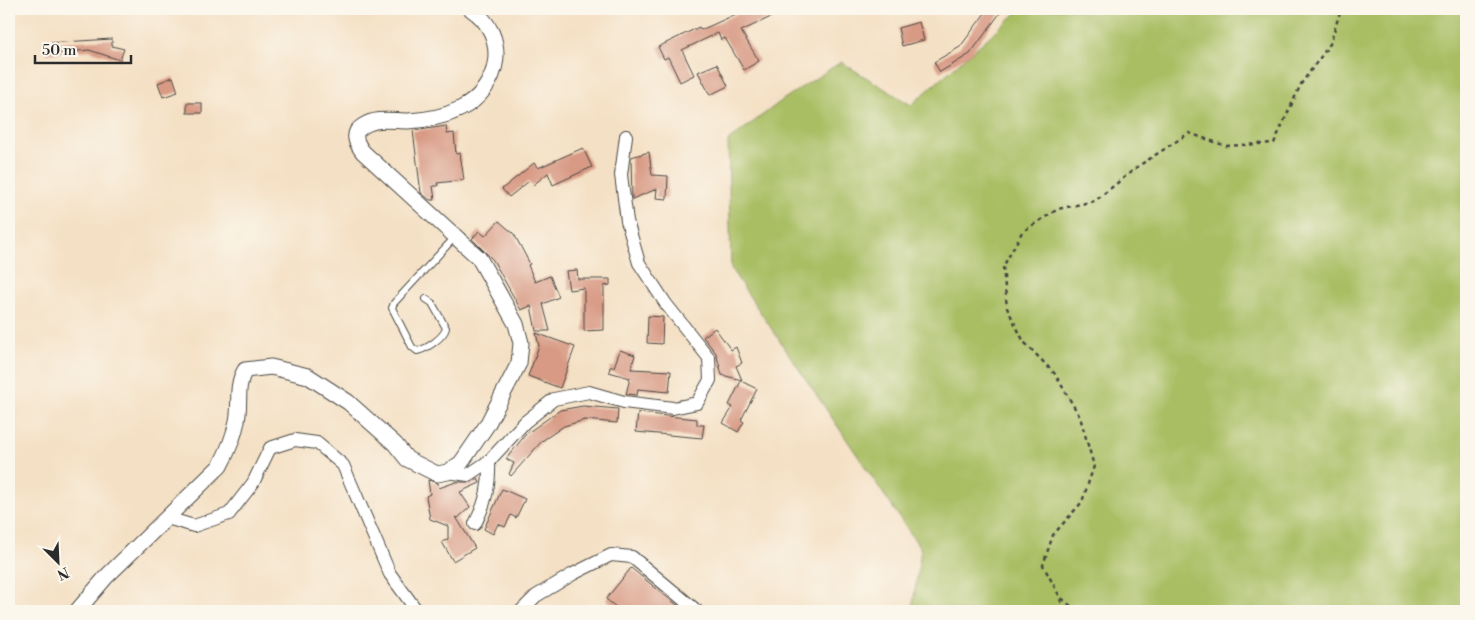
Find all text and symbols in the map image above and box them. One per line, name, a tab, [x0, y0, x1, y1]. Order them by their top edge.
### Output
scale bar	[35, 32, 131, 64]
text: 50 m	[42, 41, 76, 60]
north arrow	[32, 538, 82, 588]
text: N	[54, 562, 72, 583]

